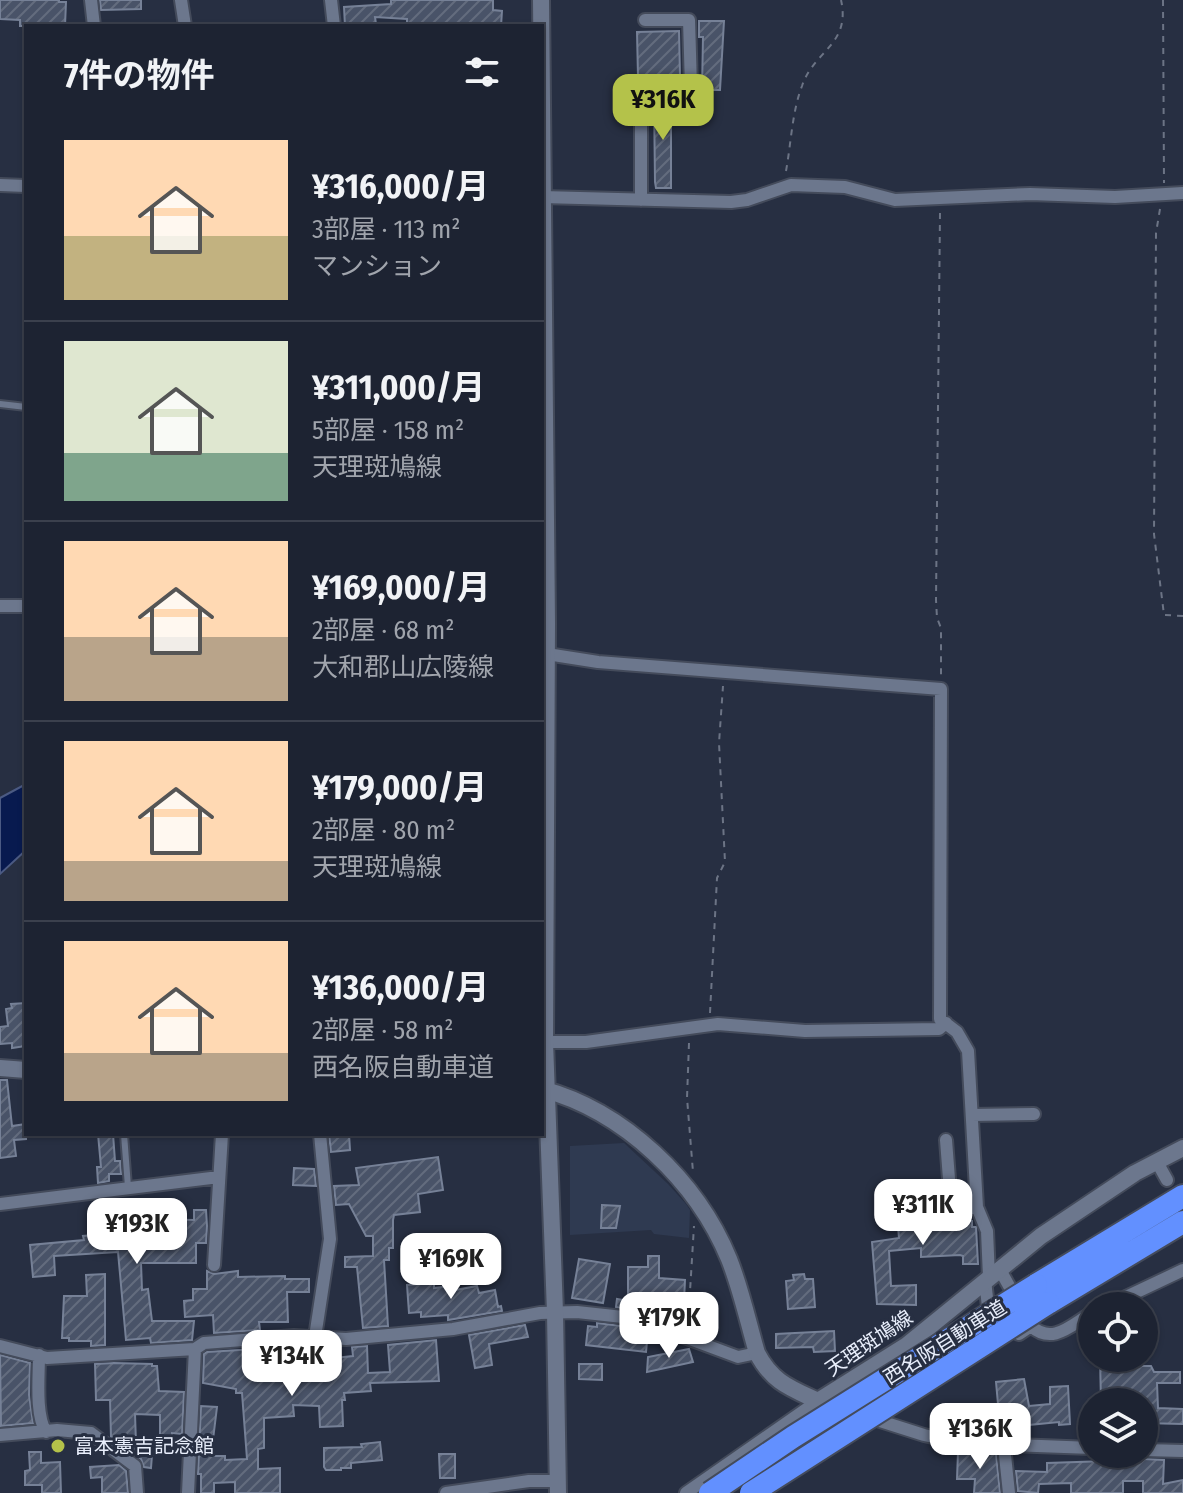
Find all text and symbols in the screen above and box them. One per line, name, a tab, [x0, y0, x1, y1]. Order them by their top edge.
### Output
icon: filters	[460, 50, 504, 94]
text: 7件の物件	[64, 55, 214, 96]
pin: ¥316K	[607, 74, 719, 142]
text: ¥316K	[631, 84, 695, 115]
text: ¥316,000/月	[312, 166, 490, 207]
icon: home	[128, 172, 224, 268]
text: 3部屋 · 113 m²	[312, 214, 461, 245]
text: マンション	[312, 251, 442, 282]
text: ¥311,000/月	[312, 367, 486, 408]
icon: home	[128, 373, 224, 469]
text: 5部屋 · 158 m²	[312, 415, 464, 446]
text: 天理斑鳩線	[312, 452, 442, 483]
text: ¥169,000/月	[312, 567, 491, 608]
icon: home	[128, 573, 224, 669]
text: 2部屋 · 68 m²	[312, 615, 454, 646]
text: 大和郡山広陵線	[312, 652, 494, 683]
text: ¥179,000/月	[312, 767, 488, 808]
icon: home	[128, 773, 224, 869]
text: 2部屋 · 80 m²	[312, 815, 455, 846]
text: 天理斑鳩線	[312, 852, 442, 883]
text: ¥136,000/月	[312, 967, 490, 1008]
icon: home	[128, 973, 224, 1069]
text: 2部屋 · 58 m²	[312, 1015, 454, 1046]
text: 西名阪自動車道	[312, 1052, 494, 1083]
pin: ¥311K	[867, 1179, 979, 1247]
text: ¥311K	[892, 1189, 954, 1220]
pin: ¥193K	[81, 1198, 193, 1266]
text: ¥193K	[105, 1208, 169, 1239]
pin: ¥169K	[395, 1233, 507, 1301]
text: ¥169K	[418, 1243, 484, 1274]
pin: ¥179K	[613, 1292, 725, 1360]
map controls	[1078, 1292, 1158, 1468]
button: locate	[1078, 1292, 1158, 1372]
street label: 西名阪自動車道	[879, 1295, 1011, 1389]
text: ¥179K	[637, 1302, 701, 1333]
street label: 天理斑鳩線	[821, 1305, 917, 1381]
pin: ¥134K	[236, 1330, 348, 1398]
text: ¥134K	[260, 1340, 324, 1371]
button: layers	[1078, 1388, 1158, 1468]
pin: ¥136K	[924, 1403, 1036, 1471]
text: ¥136K	[948, 1413, 1012, 1444]
place label: 富本憲吉記念館	[74, 1434, 214, 1458]
marker: 富本憲吉記念館	[49, 1437, 67, 1455]

